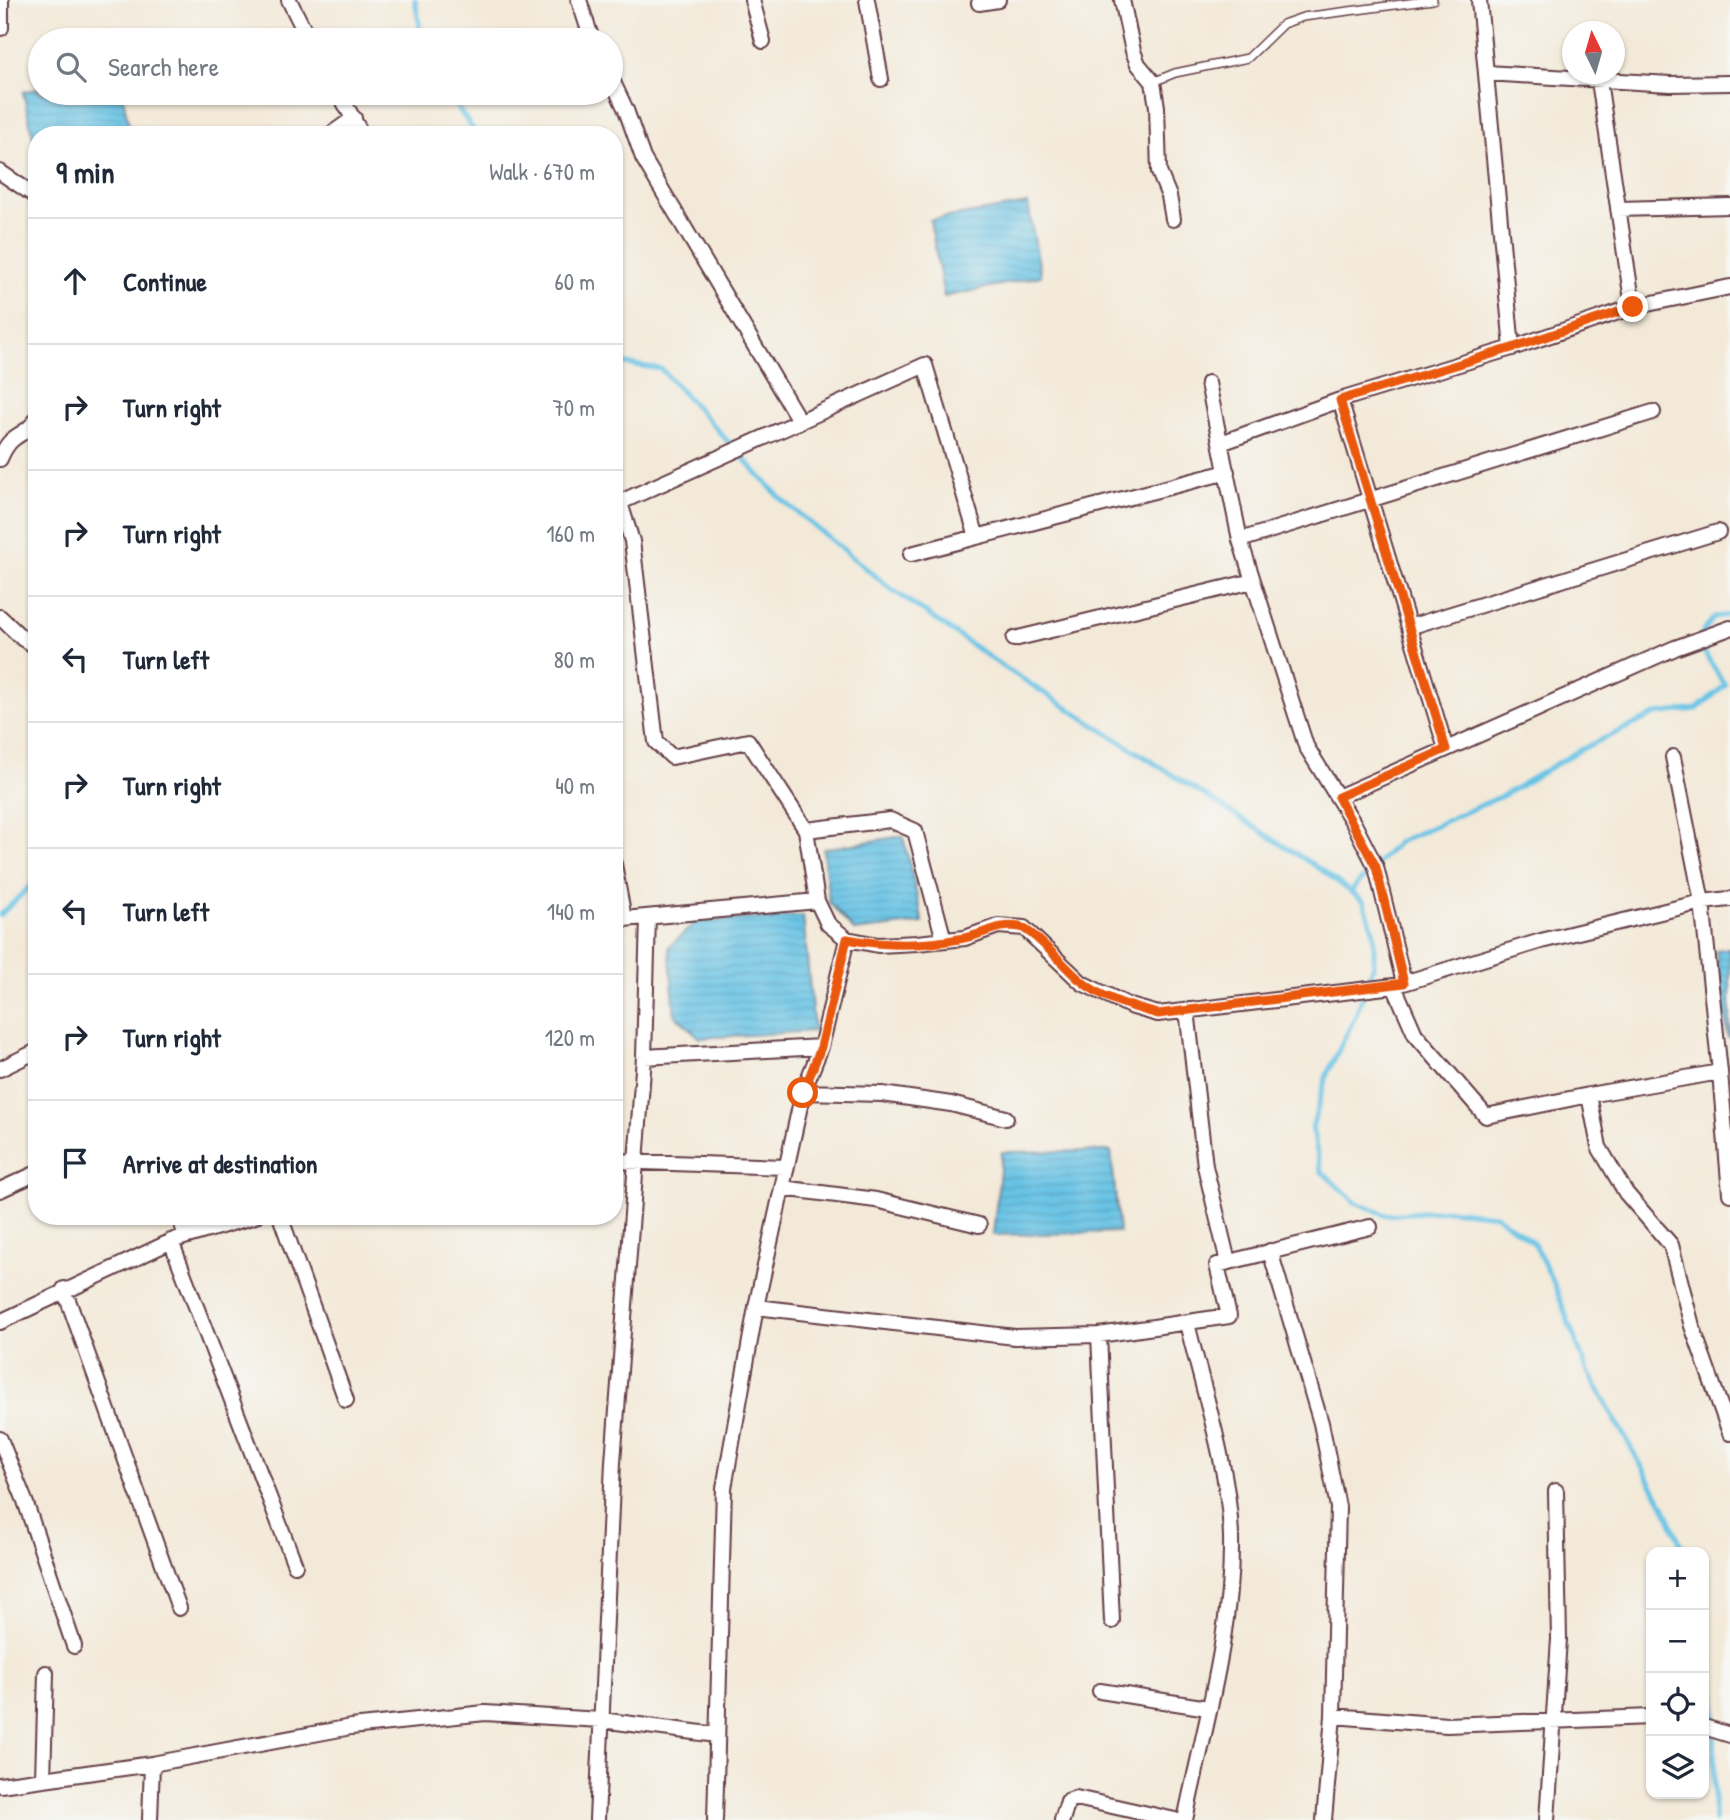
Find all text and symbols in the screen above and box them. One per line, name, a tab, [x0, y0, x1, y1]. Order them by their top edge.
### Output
north arrow	[1562, 21, 1625, 84]
search box	[28, 28, 623, 105]
icon: search	[52, 48, 90, 86]
text: Search here	[108, 49, 219, 84]
text: 9 min	[56, 152, 115, 192]
text: Walk · 670 m	[489, 156, 595, 187]
icon: ahead	[56, 262, 94, 300]
text: Continue	[123, 264, 207, 299]
text: 60 m	[555, 266, 595, 297]
route end	[1617, 291, 1648, 322]
icon: right	[56, 388, 94, 426]
text: Turn right	[123, 390, 221, 425]
text: 70 m	[552, 392, 595, 423]
icon: right	[56, 514, 94, 552]
text: Turn right	[123, 516, 221, 551]
text: 160 m	[546, 518, 595, 549]
icon: left	[56, 640, 94, 678]
text: Turn left	[123, 642, 209, 677]
text: 80 m	[554, 644, 595, 675]
icon: right	[56, 766, 94, 804]
text: Turn right	[123, 768, 221, 803]
text: 40 m	[555, 770, 595, 801]
icon: left	[56, 892, 94, 930]
text: Turn left	[123, 894, 209, 929]
text: 140 m	[547, 896, 595, 927]
icon: right	[56, 1018, 94, 1056]
text: Turn right	[123, 1020, 221, 1055]
text: 120 m	[545, 1022, 595, 1053]
route start	[787, 1077, 818, 1108]
icon: arrive	[56, 1144, 94, 1182]
text: Arrive at destination	[123, 1146, 318, 1181]
map controls	[1646, 1547, 1709, 1799]
button: +	[1646, 1547, 1709, 1610]
button: −	[1646, 1610, 1709, 1673]
button: locate	[1646, 1673, 1709, 1736]
button: layers	[1646, 1736, 1709, 1799]

